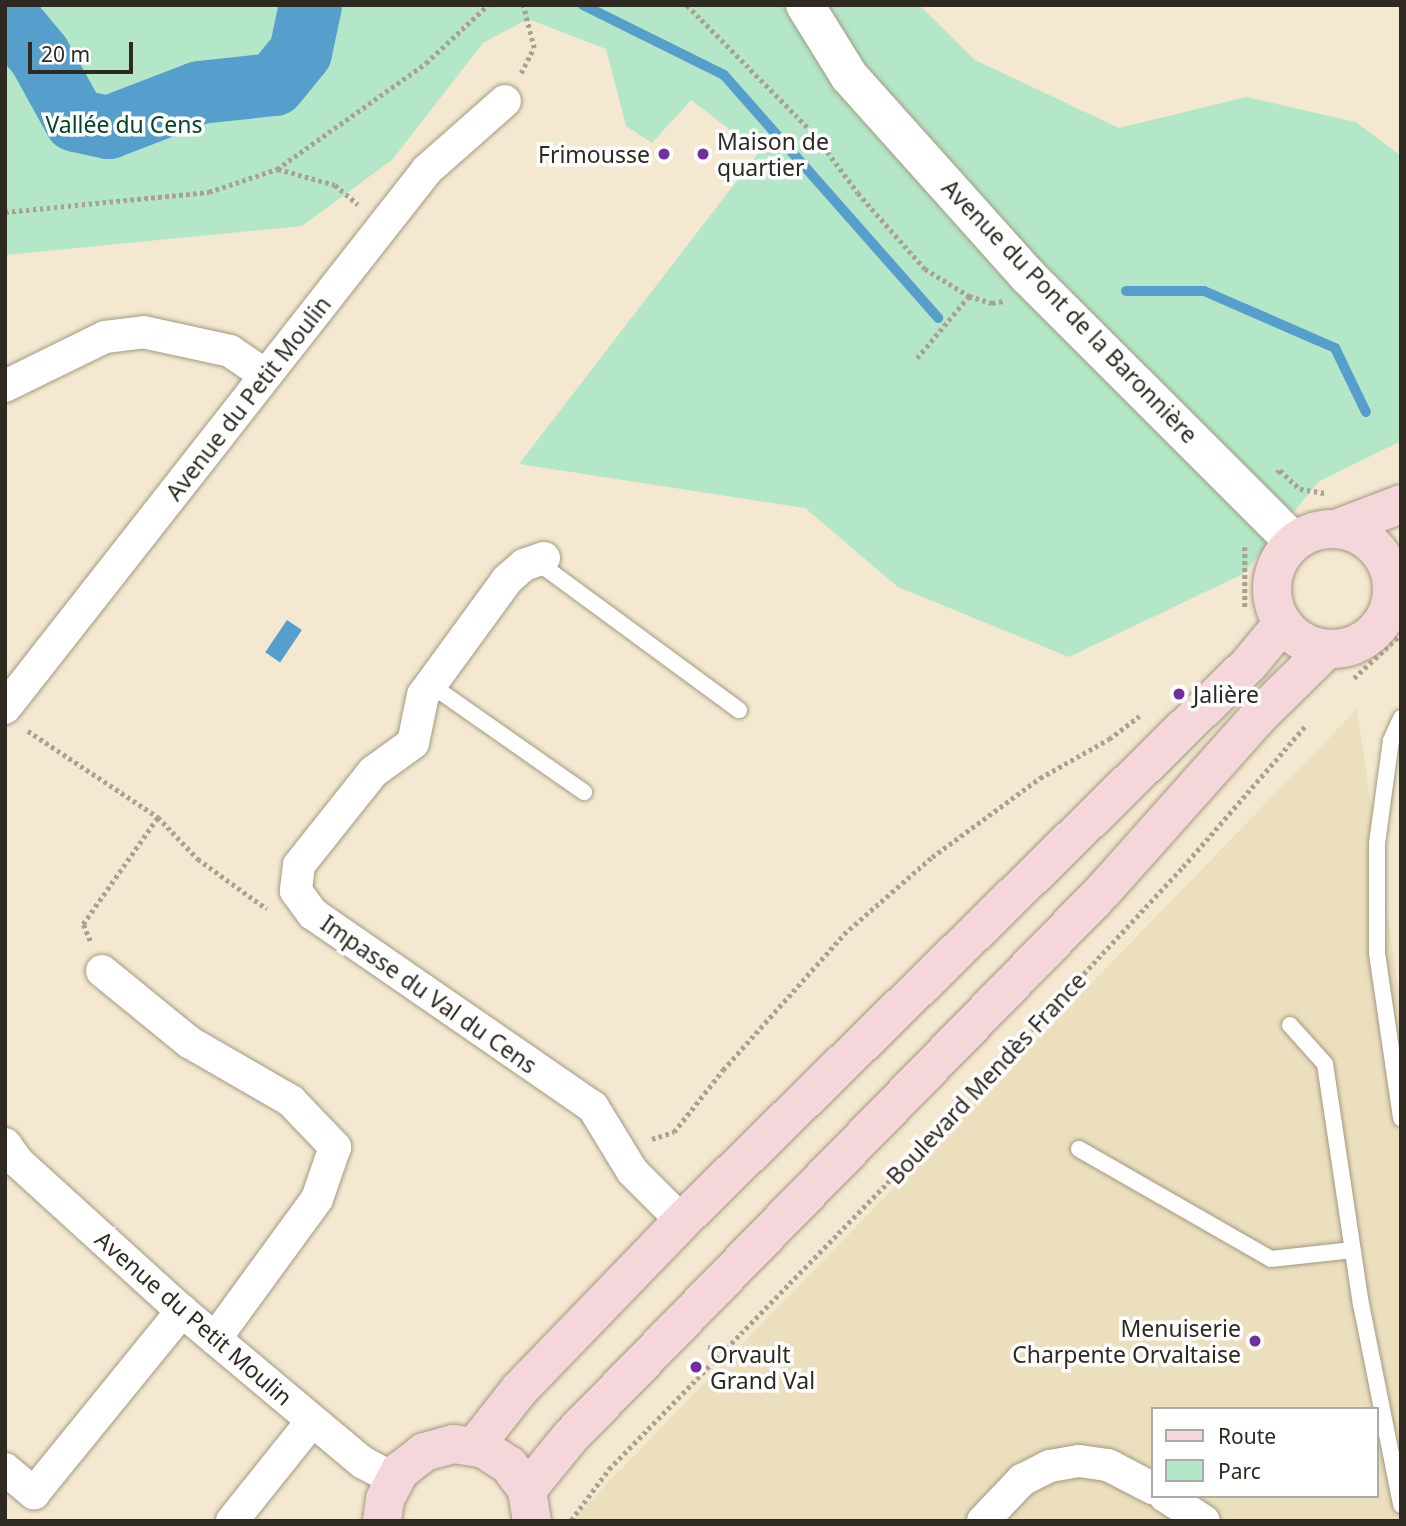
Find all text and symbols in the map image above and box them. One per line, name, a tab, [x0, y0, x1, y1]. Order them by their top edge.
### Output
scale bar	[32, 28, 136, 72]
text: 20 m	[41, 40, 90, 68]
park label: Vallée du Cens	[45, 110, 203, 138]
place label: Maison de quartier	[717, 127, 829, 181]
place label: Frimousse	[538, 140, 650, 168]
marker: Frimousse	[656, 146, 672, 162]
marker: Maison de quartier	[695, 146, 711, 162]
street label: Avenue du Pont de la Baronnière	[937, 174, 1203, 448]
street label: Avenue du Petit Moulin	[160, 290, 336, 506]
place label: Jalière	[1193, 680, 1259, 708]
marker: Jalière	[1171, 686, 1187, 702]
street label: Impasse du Val du Cens	[316, 909, 542, 1079]
street label: Boulevard Mendès France	[881, 966, 1091, 1190]
street label: Avenue du Petit Moulin	[90, 1225, 298, 1411]
place label: Menuiserie Charpente Orvaltaise	[1012, 1314, 1241, 1368]
marker: Menuiserie Charpente Orvaltaise	[1247, 1333, 1263, 1349]
place label: Orvault Grand Val	[710, 1340, 815, 1394]
marker: Orvault Grand Val	[688, 1359, 704, 1375]
legend	[1150, 1407, 1378, 1498]
text: Route	[1218, 1422, 1276, 1450]
text: Parc	[1218, 1457, 1261, 1485]

